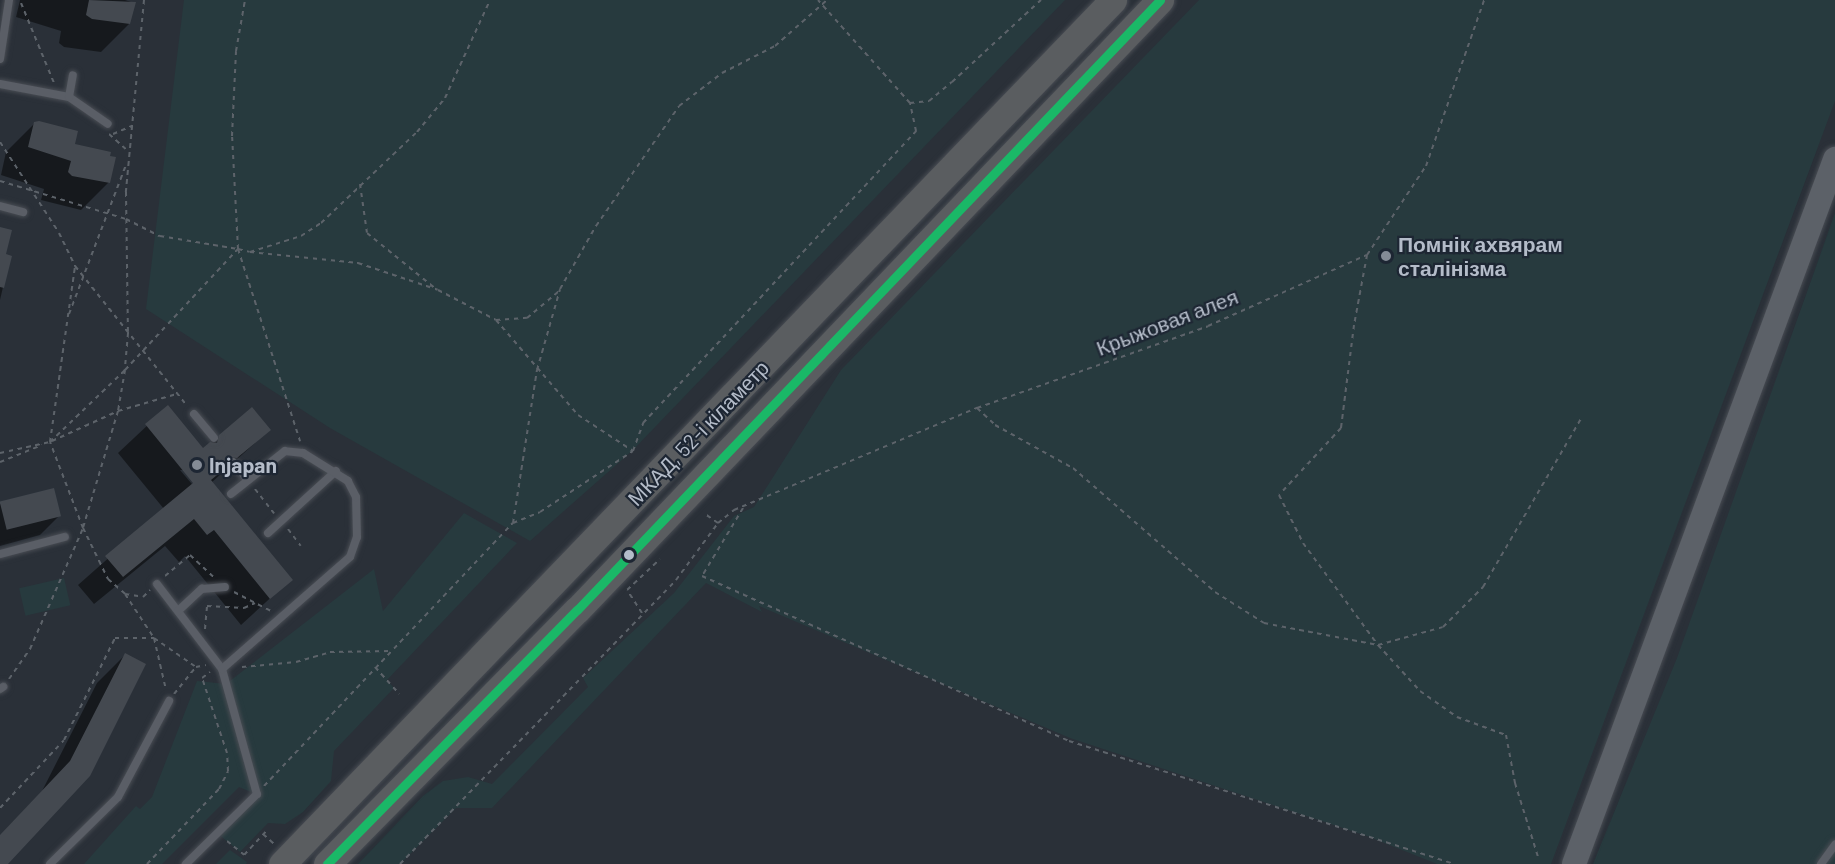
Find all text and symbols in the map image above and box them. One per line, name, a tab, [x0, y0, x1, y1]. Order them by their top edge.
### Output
place label: Помнік ахвярам сталінізма	[1398, 231, 1563, 281]
marker: Помнік ахвярам сталінізма	[1379, 249, 1393, 263]
street label: Крыжовая алея	[1093, 283, 1241, 361]
street label: МКАД, 52-і кіламетр	[622, 355, 774, 511]
place label: Injapan	[209, 452, 277, 478]
marker: Injapan	[190, 458, 204, 472]
unlabelled marker	[623, 549, 635, 561]

